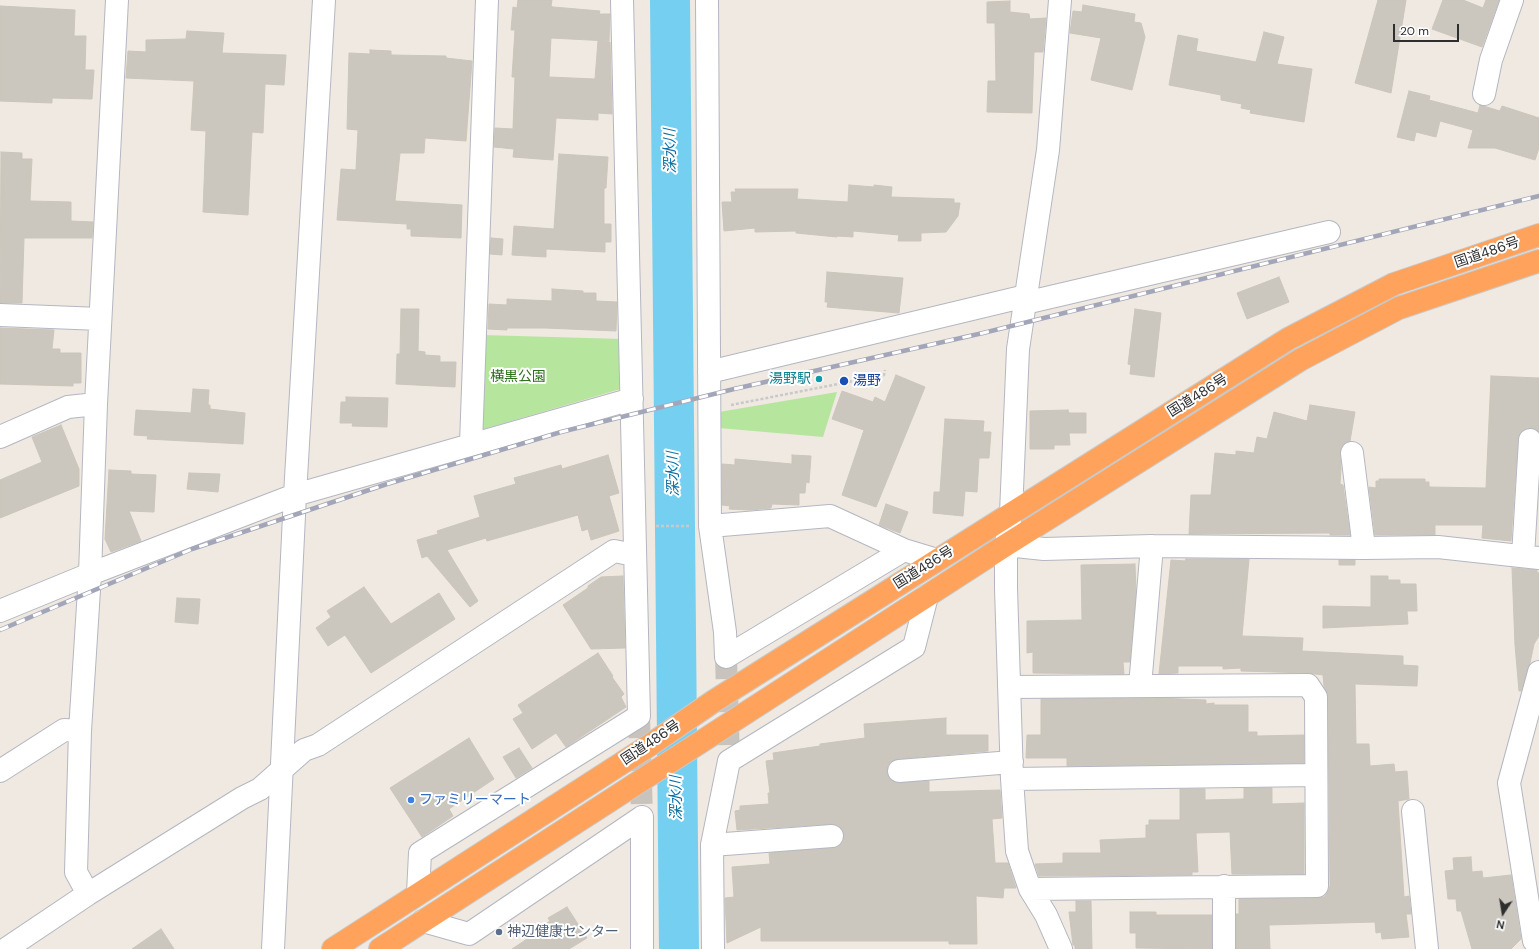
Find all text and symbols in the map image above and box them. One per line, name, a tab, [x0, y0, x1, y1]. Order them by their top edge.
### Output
scale bar	[1395, 16, 1461, 42]
text: 20 m	[1400, 23, 1429, 39]
water label: 深水川	[662, 128, 680, 174]
street label: 国道486号	[1452, 234, 1522, 272]
park label: 横黒公園	[490, 369, 546, 385]
place label: 湯野駅	[769, 371, 811, 387]
street label: 国道486号	[1165, 371, 1231, 421]
place label: 湯野	[853, 373, 881, 389]
marker: 湯野駅	[814, 374, 824, 384]
marker: 湯野	[838, 375, 850, 387]
water label: 深水川	[665, 451, 683, 497]
street label: 国道486号	[891, 543, 957, 593]
street label: 国道486号	[618, 717, 684, 769]
water label: 深水川	[668, 775, 686, 821]
place label: ファミリーマート	[419, 792, 531, 808]
marker: ファミリーマート	[406, 795, 416, 805]
north arrow	[1483, 893, 1523, 933]
text: N	[1495, 917, 1506, 932]
place label: 神辺健康センター	[507, 924, 619, 940]
marker: 神辺健康センター	[494, 927, 504, 937]

